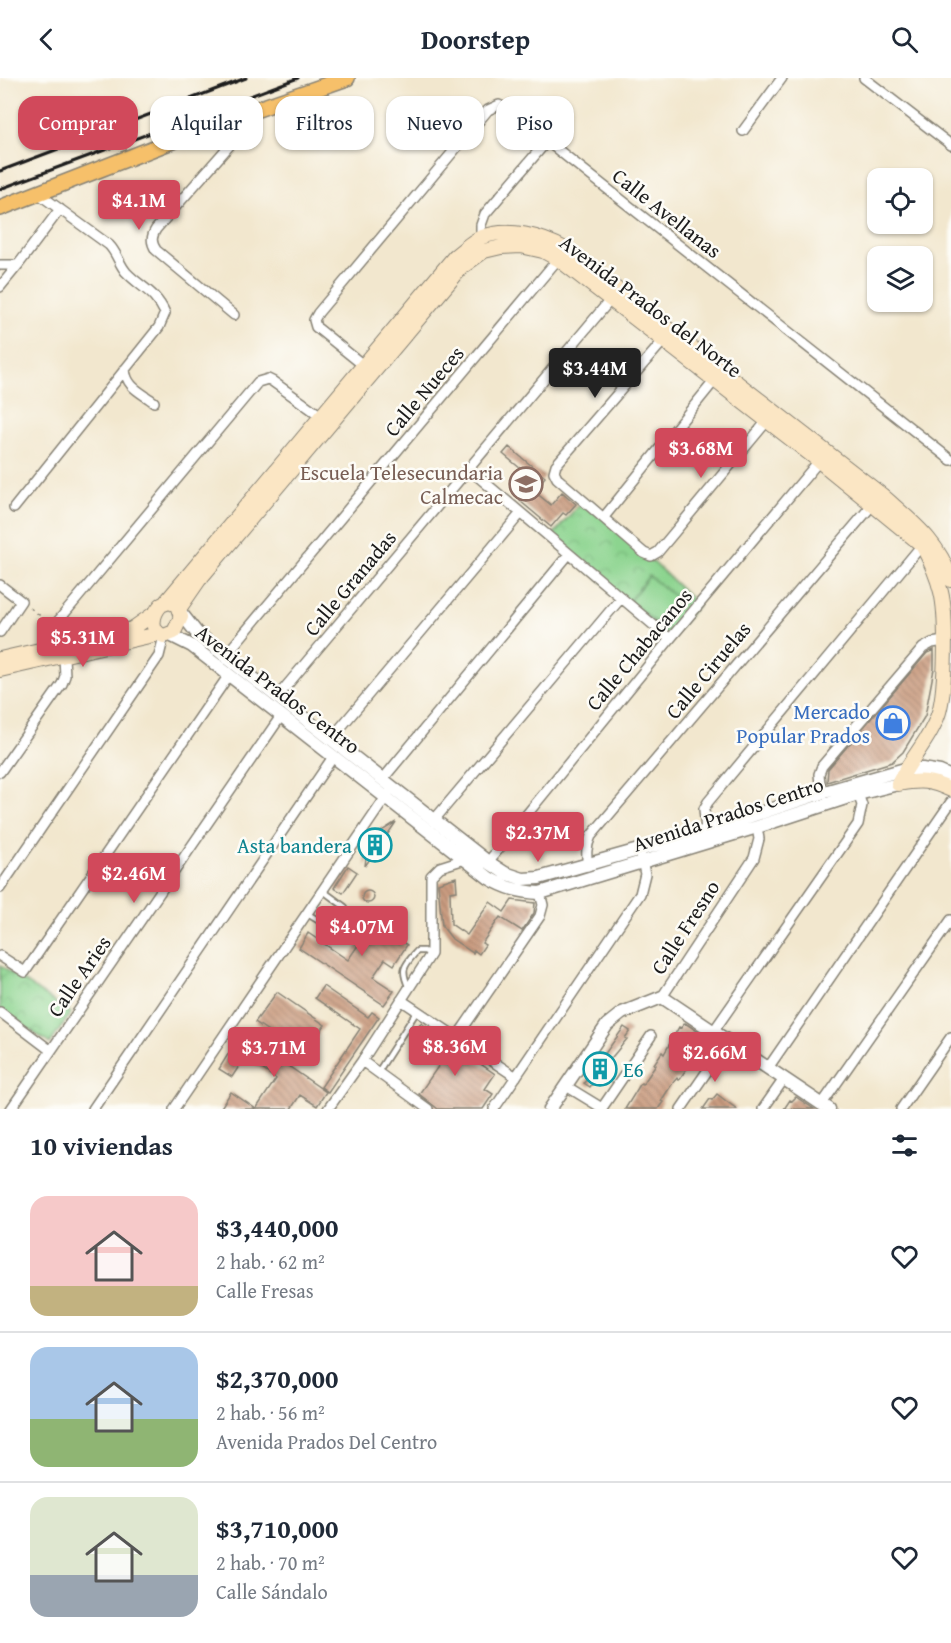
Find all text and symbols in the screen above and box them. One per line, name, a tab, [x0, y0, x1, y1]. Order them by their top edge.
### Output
text: Doorstep	[421, 19, 530, 59]
icon: back	[30, 23, 63, 56]
icon: search	[888, 23, 921, 56]
chip: Comprar	[18, 96, 138, 150]
chip: Alquilar	[150, 96, 263, 150]
chip: Filtros	[275, 96, 374, 150]
chip: Nuevo	[386, 96, 484, 150]
chip: Piso	[496, 96, 574, 150]
street label: Calle Avellanas	[606, 160, 728, 266]
map controls	[867, 168, 933, 312]
button: locate	[867, 168, 933, 234]
pin: $4.1M	[97, 180, 181, 231]
text: $4.1M	[112, 185, 166, 214]
street label: Avenida Prados del Norte	[553, 227, 749, 385]
button: layers	[867, 246, 933, 312]
street label: Calle Nueces	[377, 339, 471, 443]
pin: $3.44M	[546, 348, 644, 399]
text: $3.44M	[563, 353, 627, 382]
pin: $3.68M	[652, 428, 750, 479]
text: $3.68M	[669, 433, 733, 462]
place label: Escuela Telesecundaria Calmecac	[300, 457, 503, 512]
school or university icon: Escuela Telesecundaria Calmecac	[508, 466, 544, 502]
street label: Calle Granadas	[296, 523, 404, 643]
street label: Calle Chabacanos	[578, 581, 700, 717]
street label: Calle Ciruelas	[658, 614, 758, 726]
pin: $5.31M	[34, 617, 132, 668]
street label: Avenida Prados Centro	[189, 617, 367, 761]
text: $5.31M	[51, 622, 115, 651]
place label: Mercado Popular Prados	[736, 696, 870, 751]
shop icon: Mercado Popular Prados	[875, 705, 911, 741]
street label: Avenida Prados Centro	[629, 769, 827, 859]
pin: $2.37M	[489, 812, 587, 863]
text: $2.37M	[506, 817, 570, 846]
building icon: Asta bandera	[357, 827, 393, 863]
place label: Asta bandera	[237, 830, 352, 861]
pin: $2.46M	[85, 853, 183, 904]
text: $2.46M	[102, 858, 166, 887]
street label: Calle Fresno	[643, 874, 727, 980]
pin: $4.07M	[313, 906, 411, 957]
text: $4.07M	[330, 911, 394, 940]
street label: Calle Aries	[40, 929, 118, 1023]
pin: $8.36M	[406, 1026, 504, 1077]
pin: $3.71M	[225, 1027, 323, 1078]
text: $8.36M	[423, 1031, 487, 1060]
text: $3.71M	[242, 1032, 306, 1061]
pin: $2.66M	[666, 1032, 764, 1083]
text: $2.66M	[683, 1037, 747, 1066]
building icon: E6	[582, 1051, 618, 1087]
place label: E6	[623, 1054, 644, 1085]
text: 10 viviendas	[30, 1126, 173, 1165]
icon: filters	[888, 1129, 921, 1162]
text: $3,440,000	[216, 1208, 338, 1247]
icon: home	[78, 1220, 150, 1292]
icon: heart	[888, 1240, 921, 1273]
text: 2 hab. · 62 m²	[216, 1247, 325, 1276]
text: Calle Fresas	[216, 1276, 314, 1305]
text: $2,370,000	[216, 1359, 338, 1398]
icon: home	[78, 1371, 150, 1443]
icon: heart	[888, 1391, 921, 1424]
text: 2 hab. · 56 m²	[216, 1398, 325, 1427]
text: Avenida Prados Del Centro	[216, 1427, 437, 1456]
text: $3,710,000	[216, 1509, 338, 1548]
icon: home	[78, 1521, 150, 1593]
icon: heart	[888, 1541, 921, 1574]
text: 2 hab. · 70 m²	[216, 1548, 325, 1577]
text: Calle Sándalo	[216, 1577, 328, 1606]

